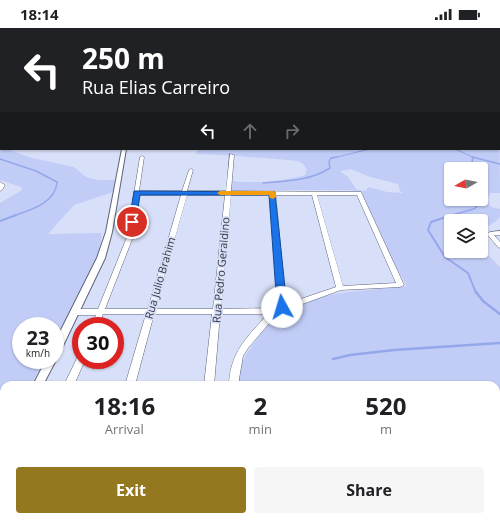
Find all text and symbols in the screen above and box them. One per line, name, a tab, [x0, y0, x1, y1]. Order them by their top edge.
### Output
text: 18:14	[20, 4, 59, 24]
text: 250 m	[82, 39, 165, 77]
icon: left	[16, 44, 68, 96]
text: Rua Elias Carreiro	[82, 75, 230, 99]
icon: left	[197, 120, 219, 142]
icon: ahead	[239, 120, 261, 142]
icon: right	[281, 120, 303, 142]
north arrow	[444, 162, 488, 206]
map controls	[444, 162, 488, 258]
pin	[115, 205, 149, 239]
icon: arrive	[121, 211, 143, 233]
button: layers	[444, 214, 488, 258]
street label: Rua Pedro Geraldino	[208, 216, 233, 324]
street label: Rua Julio Brahim	[141, 235, 178, 321]
position arrow	[261, 286, 303, 328]
speed limit sign: 30	[72, 317, 124, 369]
text: 23	[27, 324, 49, 351]
text: km/h	[26, 346, 50, 360]
text: 18:16	[93, 389, 155, 422]
text: 2	[253, 389, 267, 422]
text: 520	[365, 389, 407, 422]
text: Arrival	[105, 420, 144, 438]
text: min	[249, 420, 272, 438]
text: m	[380, 420, 392, 438]
button: Exit	[16, 467, 246, 513]
button: Share	[254, 467, 484, 513]

